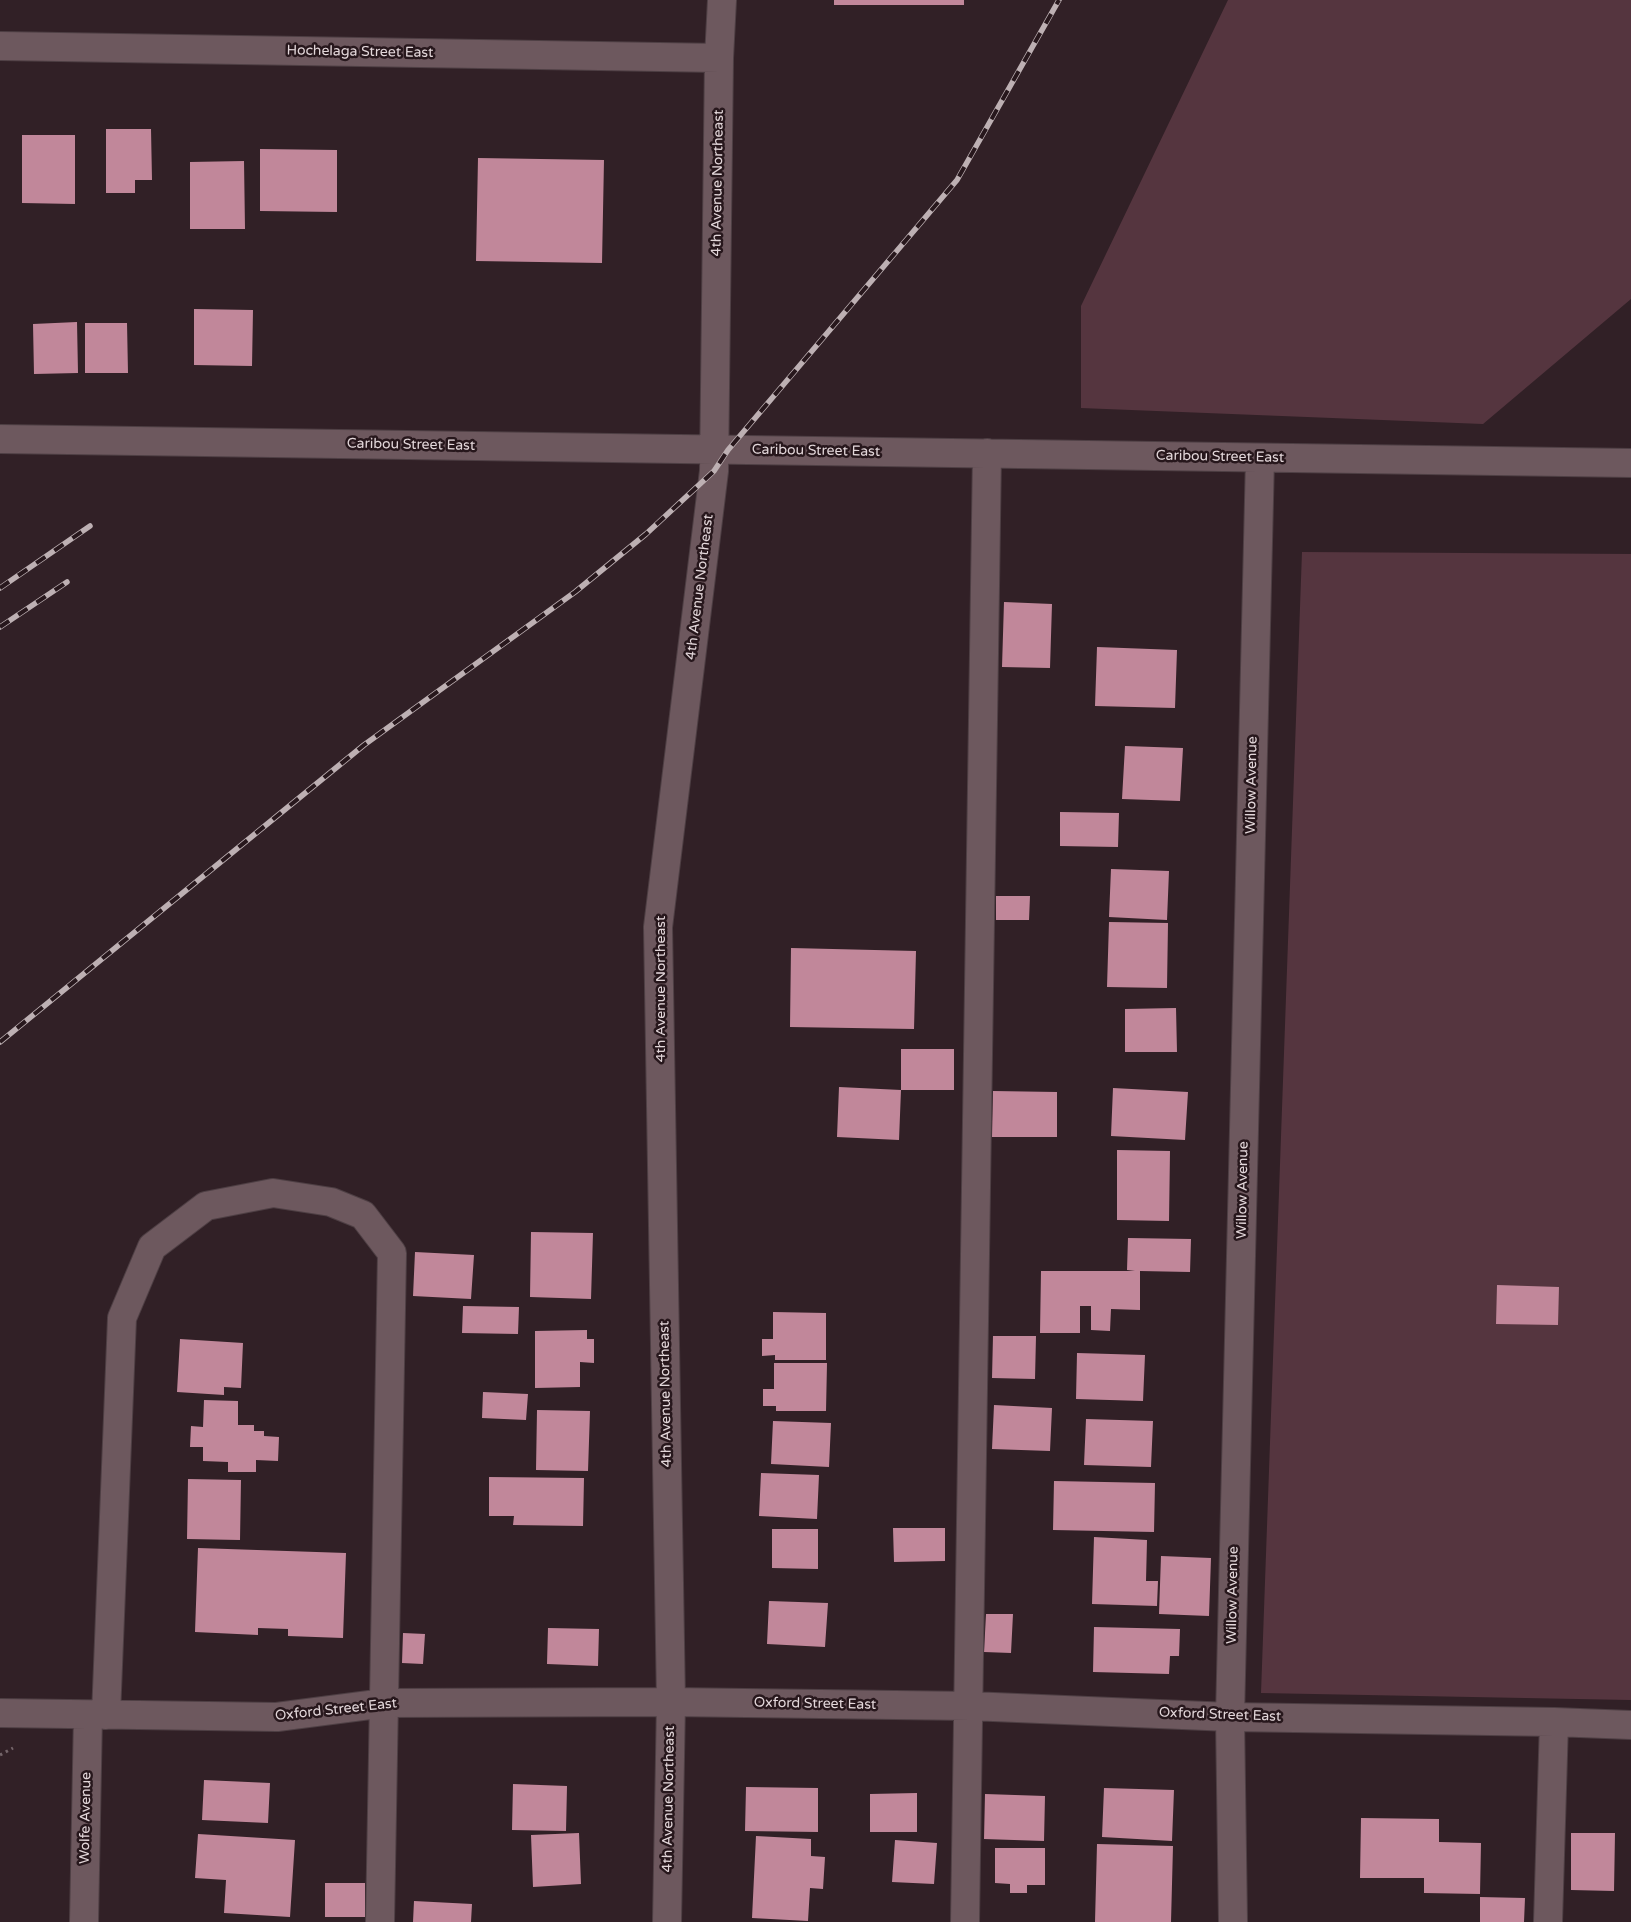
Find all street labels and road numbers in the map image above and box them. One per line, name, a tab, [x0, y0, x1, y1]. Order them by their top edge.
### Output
street label: Hochelaga Street East	[286, 42, 434, 62]
street label: 4th Avenue Northeast	[708, 110, 728, 256]
street label: Caribou Street East	[347, 435, 475, 455]
street label: Caribou Street East	[752, 441, 880, 461]
street label: Caribou Street East	[1156, 447, 1284, 467]
street label: 4th Avenue Northeast	[683, 513, 717, 661]
street label: Willow Avenue	[1243, 736, 1261, 834]
street label: 4th Avenue Northeast	[653, 916, 669, 1062]
street label: Willow Avenue	[1234, 1141, 1252, 1239]
street label: 4th Avenue Northeast	[656, 1321, 676, 1467]
street label: Willow Avenue	[1224, 1546, 1242, 1644]
street label: Oxford Street East	[274, 1695, 398, 1725]
street label: Oxford Street East	[754, 1695, 876, 1713]
street label: Oxford Street East	[1158, 1704, 1282, 1726]
street label: 4th Avenue Northeast	[659, 1726, 679, 1872]
street label: Wolfe Avenue	[77, 1772, 95, 1864]

